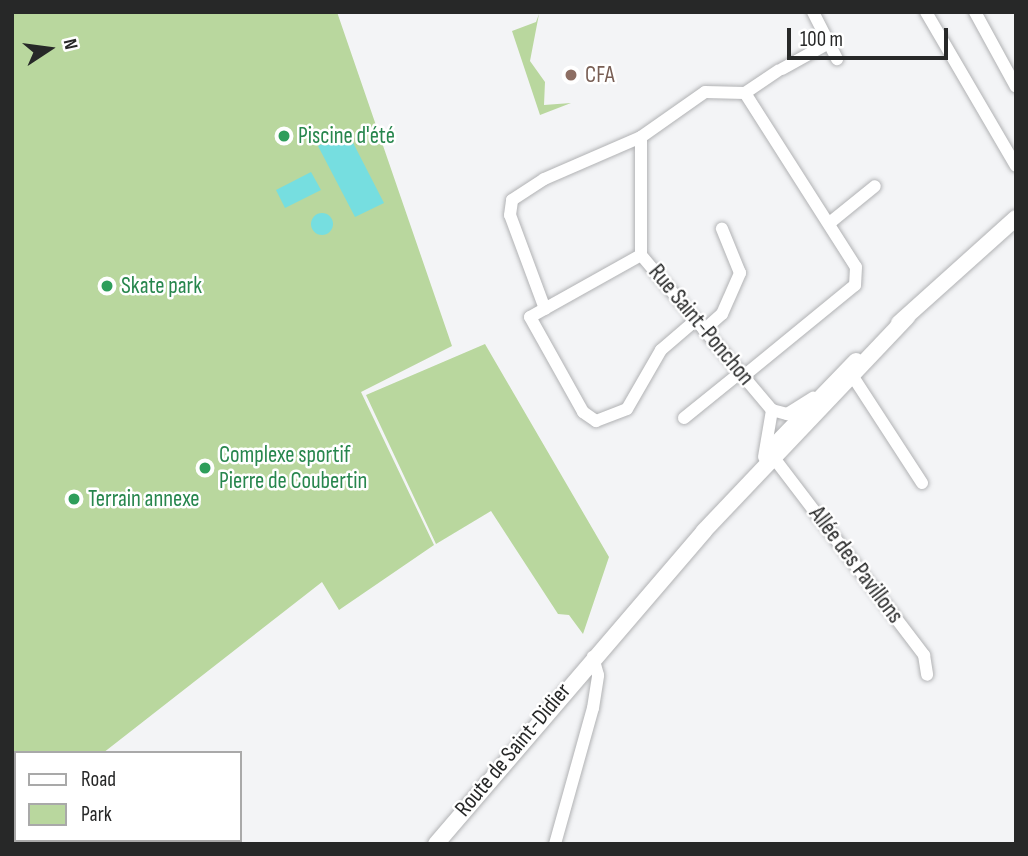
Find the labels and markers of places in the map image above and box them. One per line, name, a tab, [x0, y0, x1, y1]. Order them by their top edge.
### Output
place label: CFA	[585, 61, 615, 89]
marker: CFA	[563, 67, 579, 83]
place label: Piscine d'été	[298, 122, 395, 150]
marker: Piscine d'été	[276, 128, 292, 144]
place label: Skate park	[121, 272, 202, 300]
marker: Skate park	[99, 278, 115, 294]
place label: Complexe sportif Pierre de Coubertin	[219, 441, 367, 495]
marker: Complexe sportif Pierre de Coubertin	[197, 460, 213, 476]
place label: Terrain annexe	[88, 485, 200, 513]
marker: Terrain annexe	[66, 491, 82, 507]

